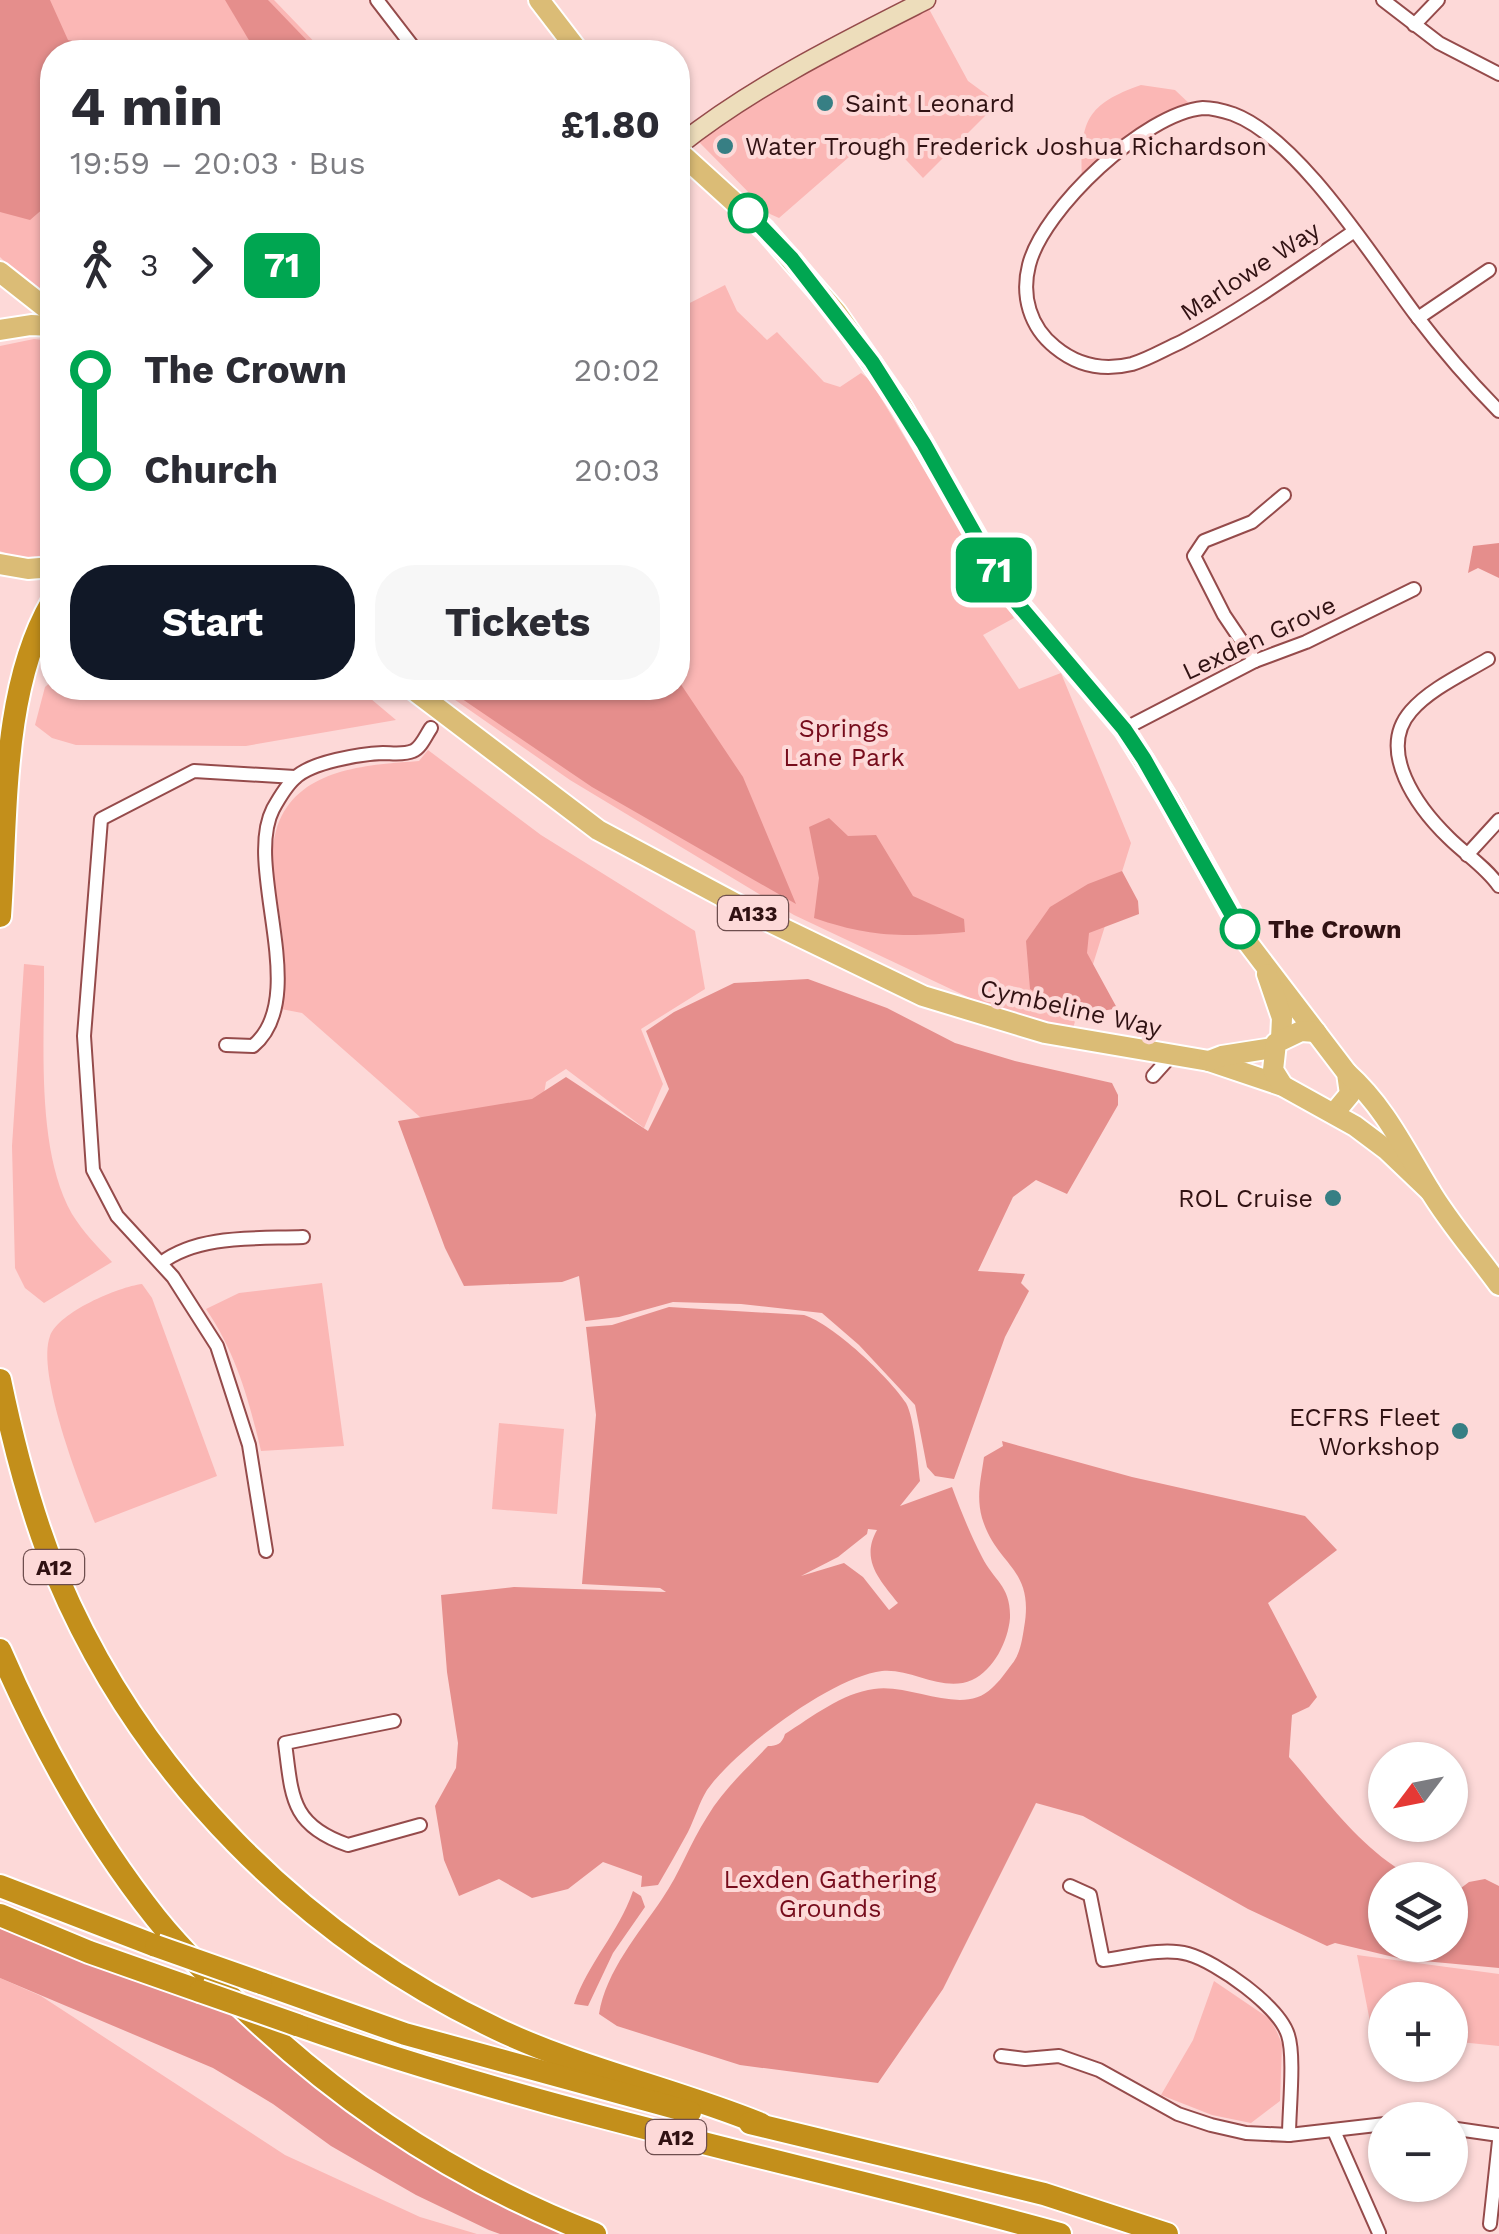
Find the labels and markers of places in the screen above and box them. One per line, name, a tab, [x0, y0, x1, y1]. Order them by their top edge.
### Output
place label: Saint Leonard	[845, 89, 1015, 118]
marker: Saint Leonard	[814, 92, 836, 114]
place label: Water Trough Frederick Joshua Richardson	[745, 132, 1267, 161]
marker: Water Trough Frederick Joshua Richardson	[714, 135, 736, 157]
unlabelled marker	[729, 194, 767, 232]
marker: The Crown	[1221, 910, 1259, 948]
place label: The Crown	[1268, 915, 1402, 944]
place label: ROL Cruise	[1178, 1184, 1313, 1213]
marker: ROL Cruise	[1322, 1187, 1344, 1209]
place label: ECFRS Fleet Workshop	[1289, 1403, 1441, 1461]
marker: ECFRS Fleet Workshop	[1449, 1420, 1471, 1442]

